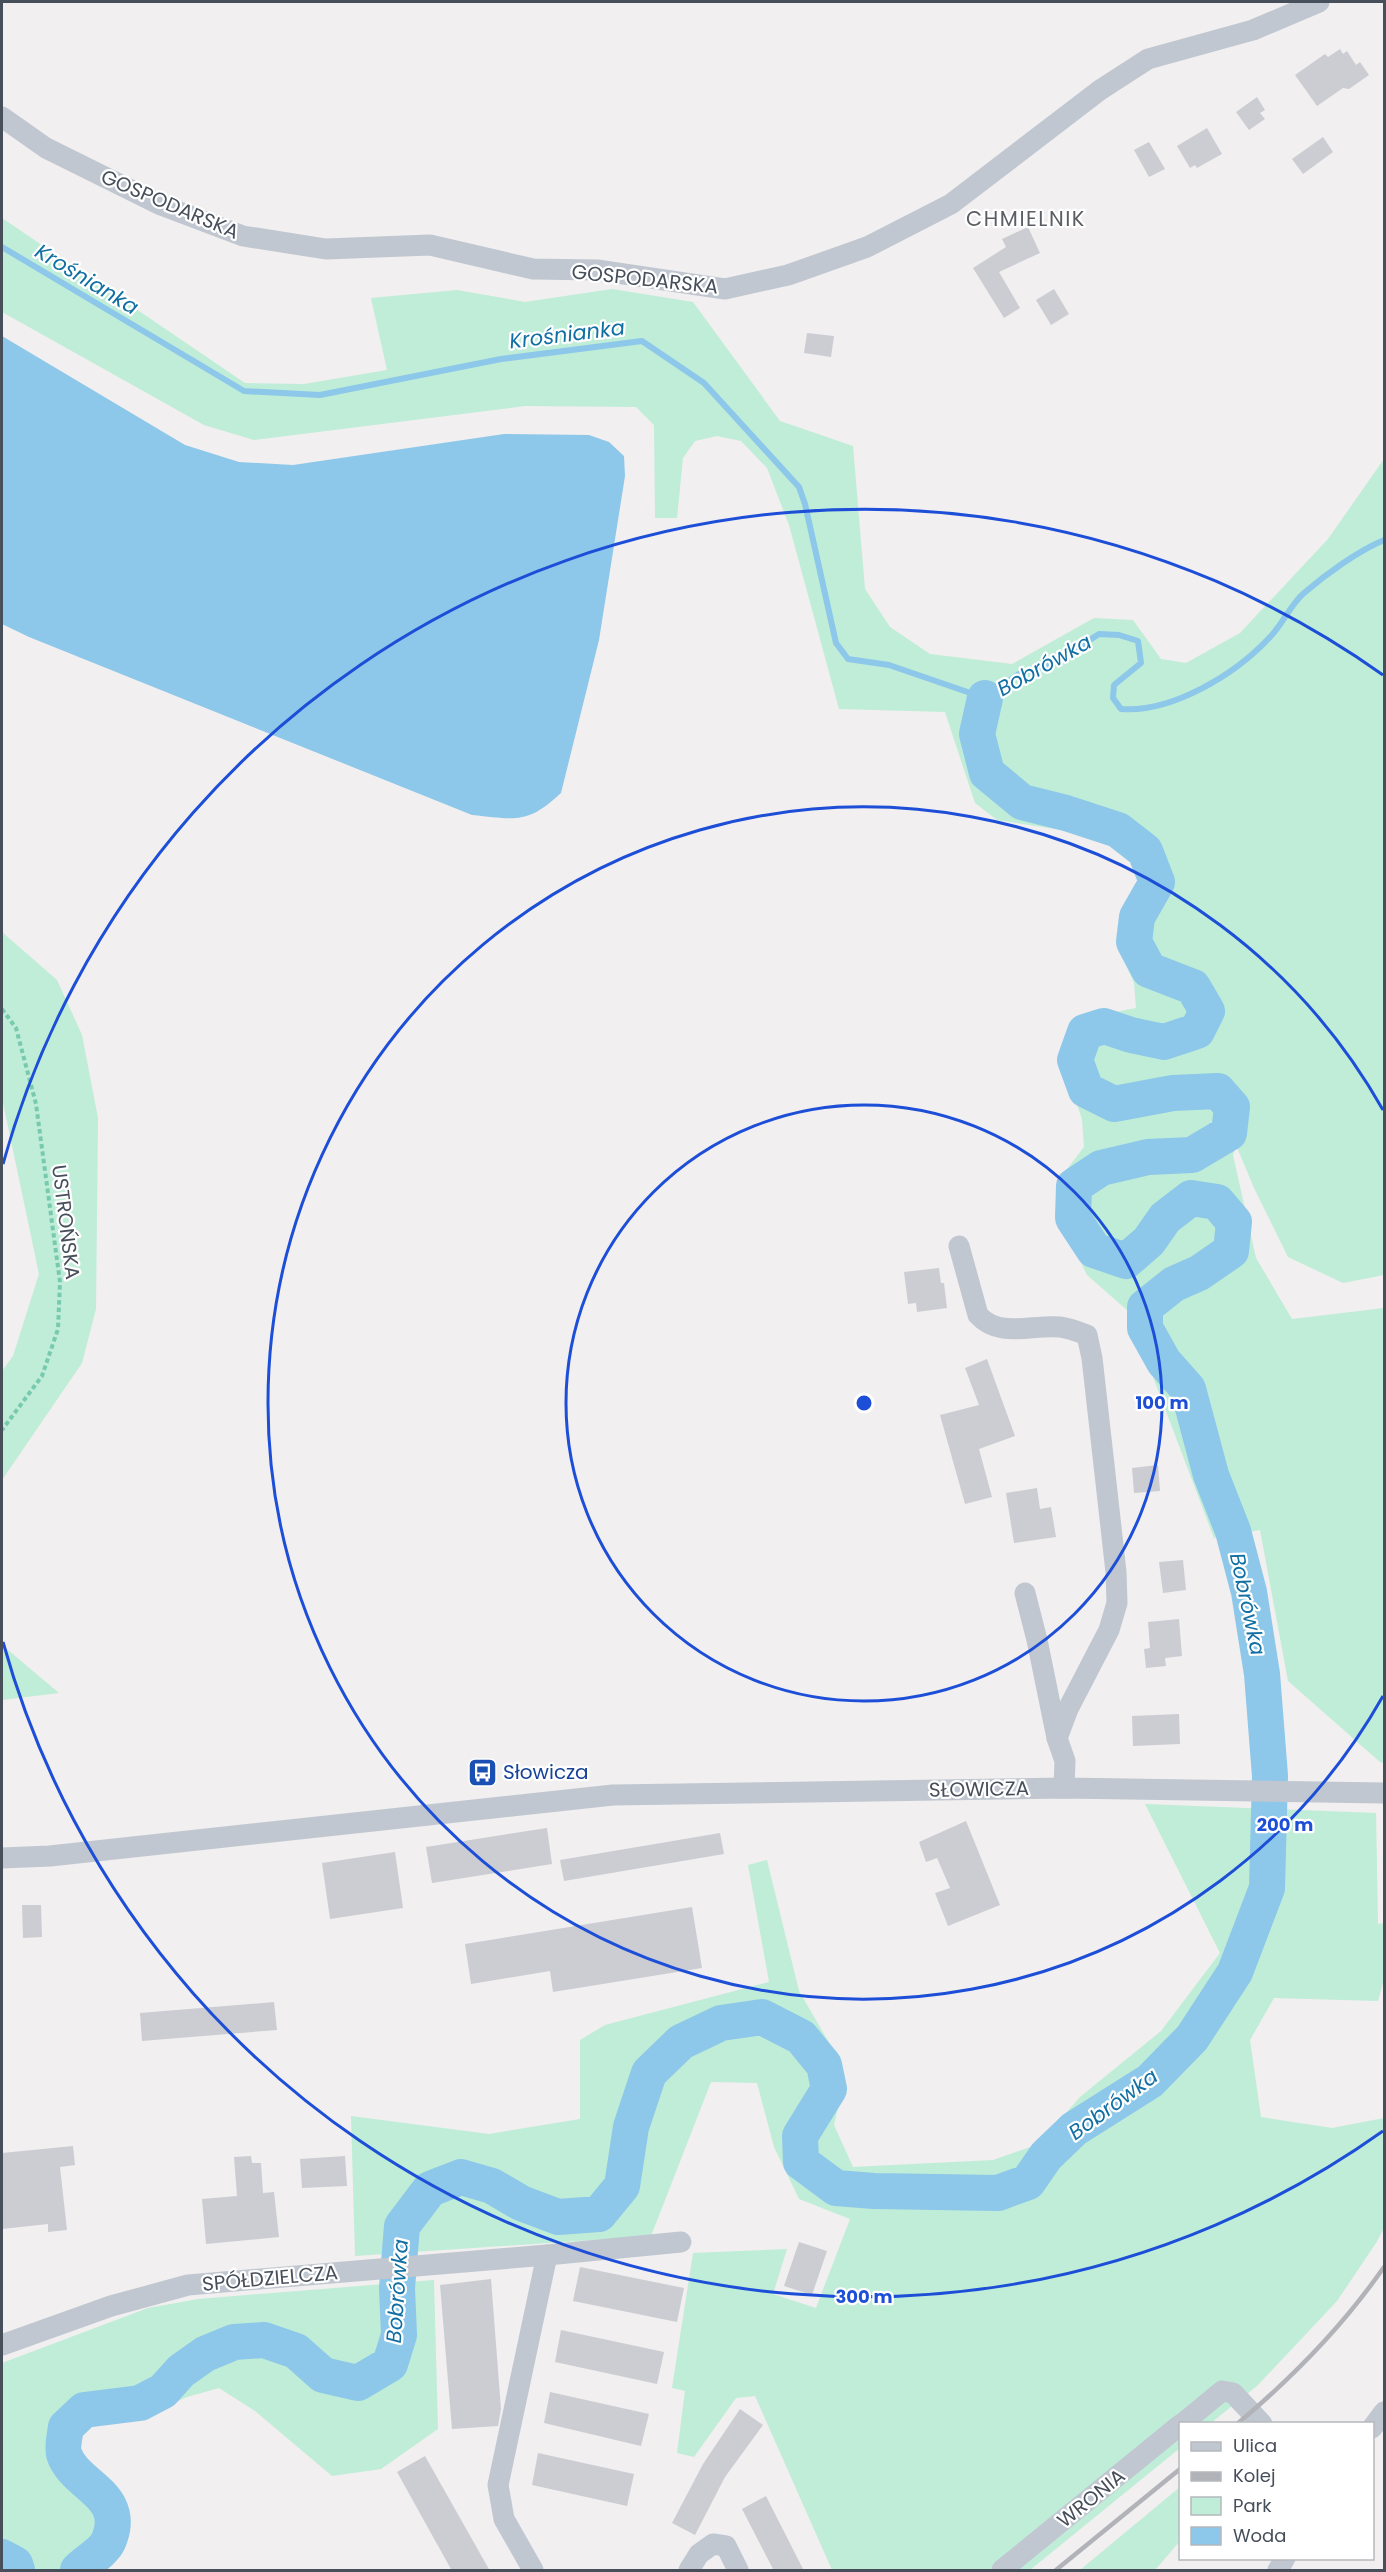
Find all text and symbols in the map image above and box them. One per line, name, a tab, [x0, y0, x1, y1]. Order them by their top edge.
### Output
street label: GOSPODARSKA	[97, 162, 243, 246]
district label: CHMIELNIK	[966, 204, 1086, 233]
water label: Krośnianka	[30, 237, 144, 321]
street label: GOSPODARSKA	[570, 257, 720, 301]
water label: Krośnianka	[508, 313, 626, 355]
water label: Bobrówka	[991, 627, 1097, 703]
street label: USTROŃSKA	[45, 1163, 87, 1281]
text: 100 m	[1135, 1390, 1189, 1415]
centre of rings	[854, 1393, 874, 1413]
water label: Bobrówka	[1223, 1550, 1273, 1658]
bus stop icon: Słowicza	[466, 1756, 498, 1788]
place label: Słowicza	[503, 1758, 589, 1786]
street label: SŁOWICZA	[929, 1774, 1029, 1804]
text: 200 m	[1257, 1812, 1313, 1837]
water label: Bobrówka	[1062, 2062, 1164, 2146]
water label: Bobrówka	[379, 2238, 415, 2344]
street label: SPÓŁDZIELCZA	[201, 2258, 339, 2298]
text: 300 m	[835, 2284, 893, 2309]
legend	[1179, 2422, 1374, 2560]
text: Ulica	[1233, 2433, 1277, 2458]
street label: WRONIA	[1051, 2462, 1131, 2534]
text: Kolej	[1233, 2463, 1275, 2488]
text: Park	[1233, 2493, 1272, 2518]
text: Woda	[1233, 2523, 1286, 2548]

